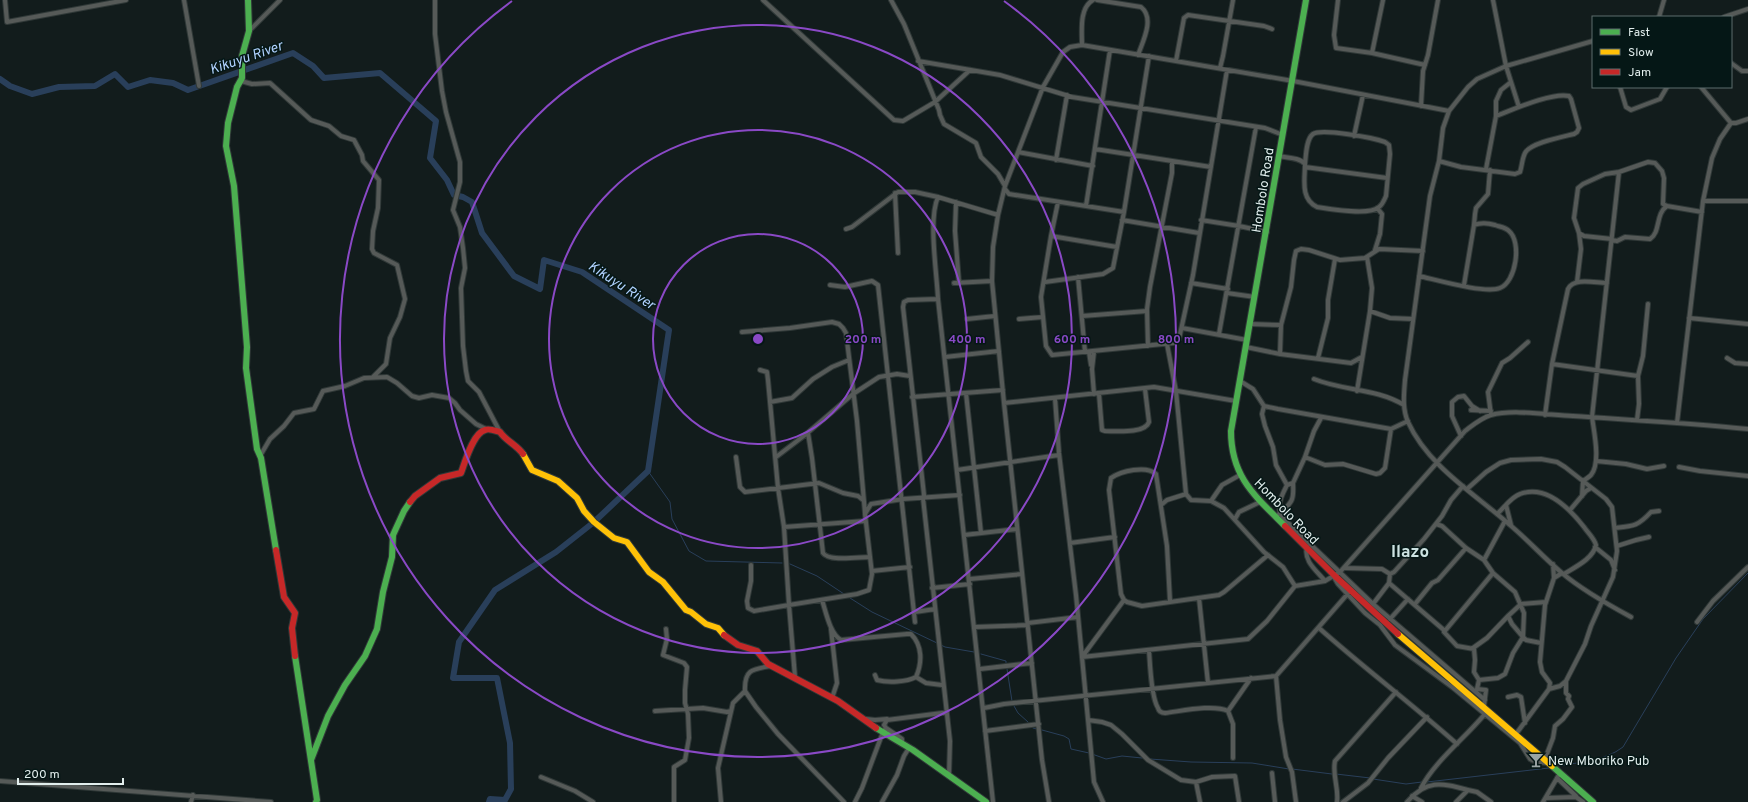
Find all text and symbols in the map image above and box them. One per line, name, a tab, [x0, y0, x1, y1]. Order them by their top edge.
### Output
legend	[1592, 16, 1732, 88]
text: Fast	[1628, 25, 1650, 41]
water label: Kikuyu River	[208, 37, 287, 79]
text: Slow	[1628, 45, 1654, 61]
text: Jam	[1628, 65, 1651, 81]
street label: Hombolo Road	[1249, 147, 1279, 234]
water label: Kikuyu River	[584, 258, 659, 315]
centre of rings	[751, 332, 765, 346]
text: 200 m	[845, 332, 881, 348]
text: 400 m	[948, 332, 986, 348]
text: 600 m	[1054, 332, 1090, 348]
text: 800 m	[1158, 332, 1194, 348]
street label: Hombolo Road	[1250, 476, 1321, 549]
district label: Ilazo	[1391, 542, 1429, 564]
bar icon: New Mboriko Pub	[1527, 751, 1545, 769]
place label: New Mboriko Pub	[1548, 754, 1649, 770]
scale bar	[18, 760, 123, 786]
text: 200 m	[24, 767, 60, 783]

